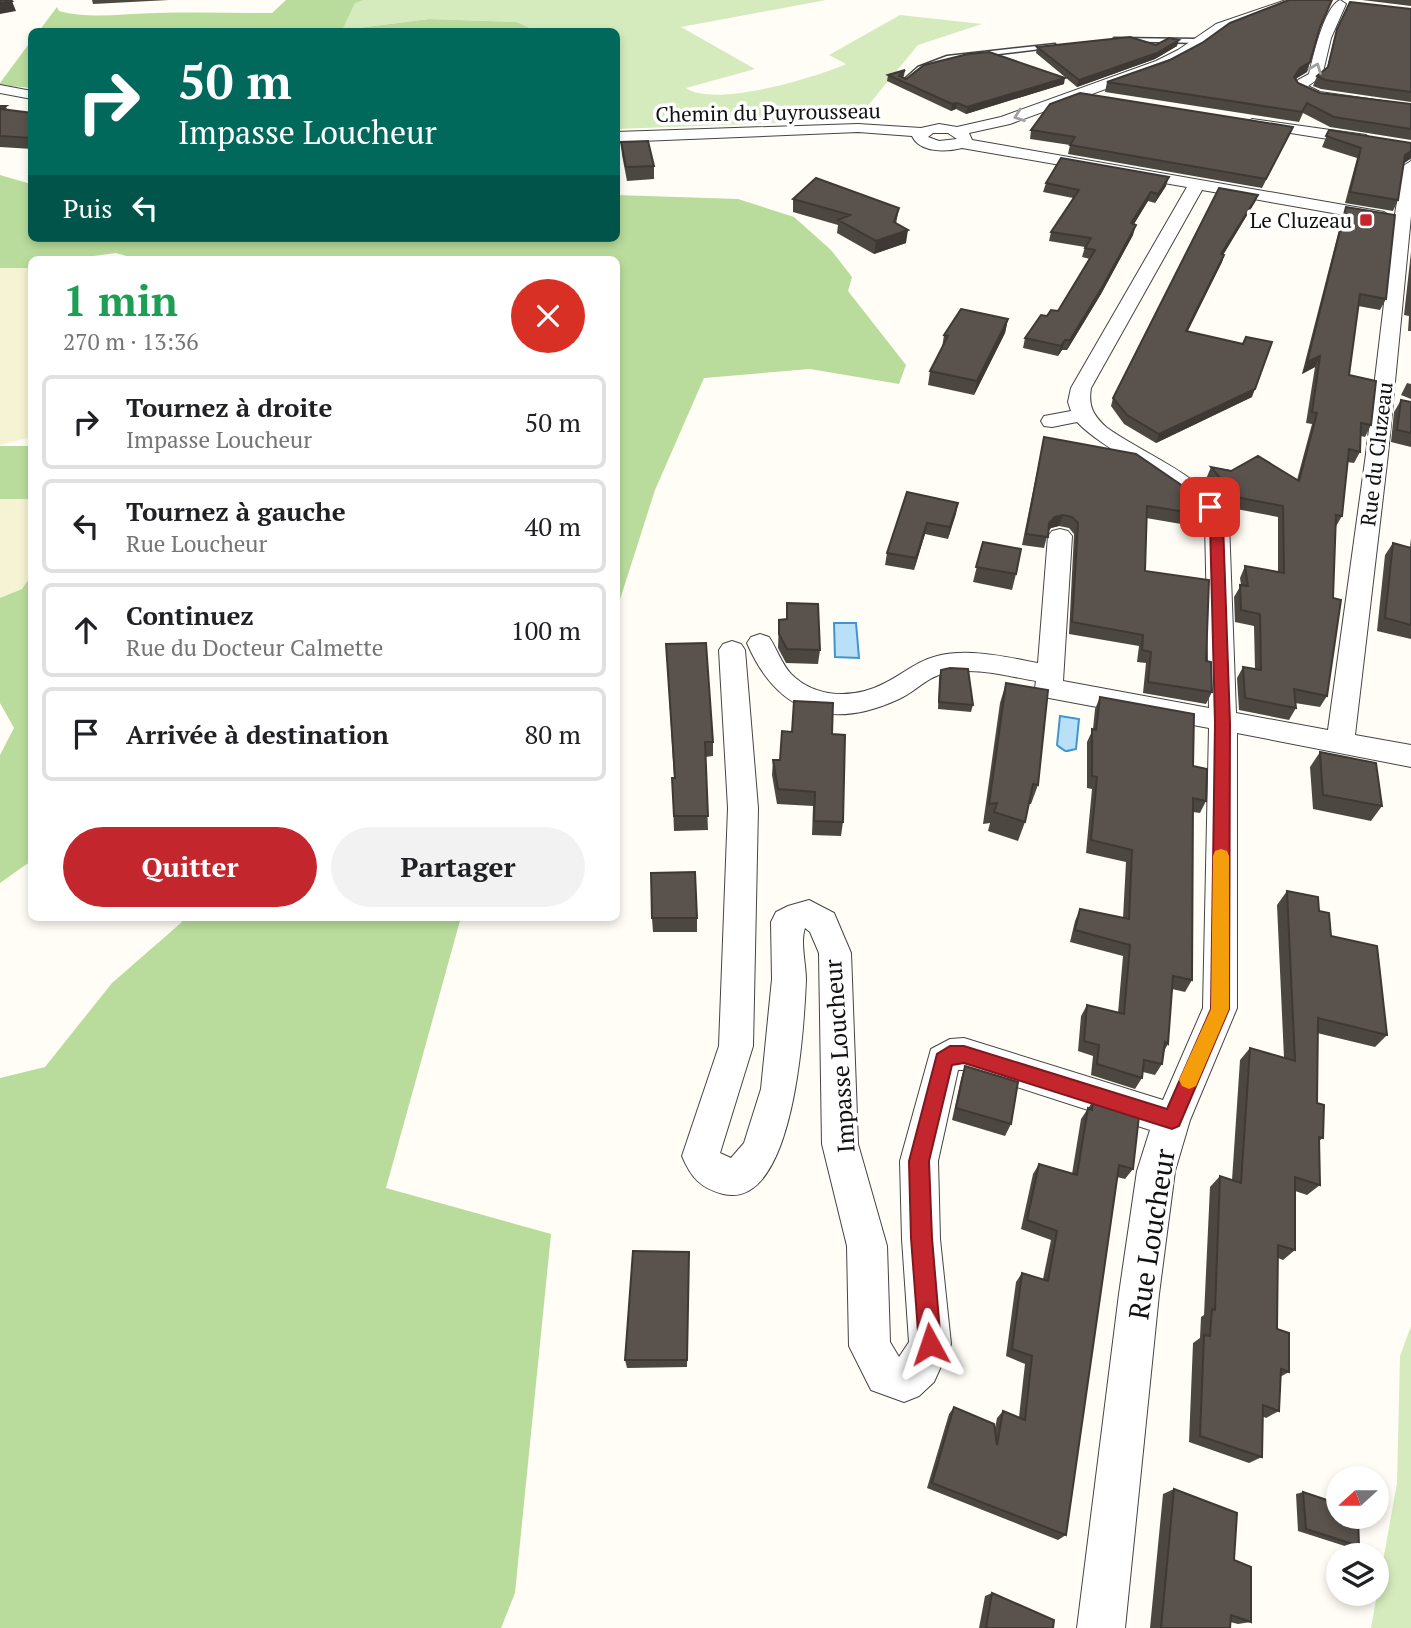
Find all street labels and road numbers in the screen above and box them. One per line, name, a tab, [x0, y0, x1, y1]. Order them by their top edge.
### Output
street label: Chemin du Puyrousseau	[655, 96, 881, 128]
street label: Rue du Cluzeau	[1353, 380, 1399, 528]
street label: Impasse Loucheur	[816, 957, 862, 1154]
street label: Rue Loucheur	[1119, 1146, 1183, 1322]

